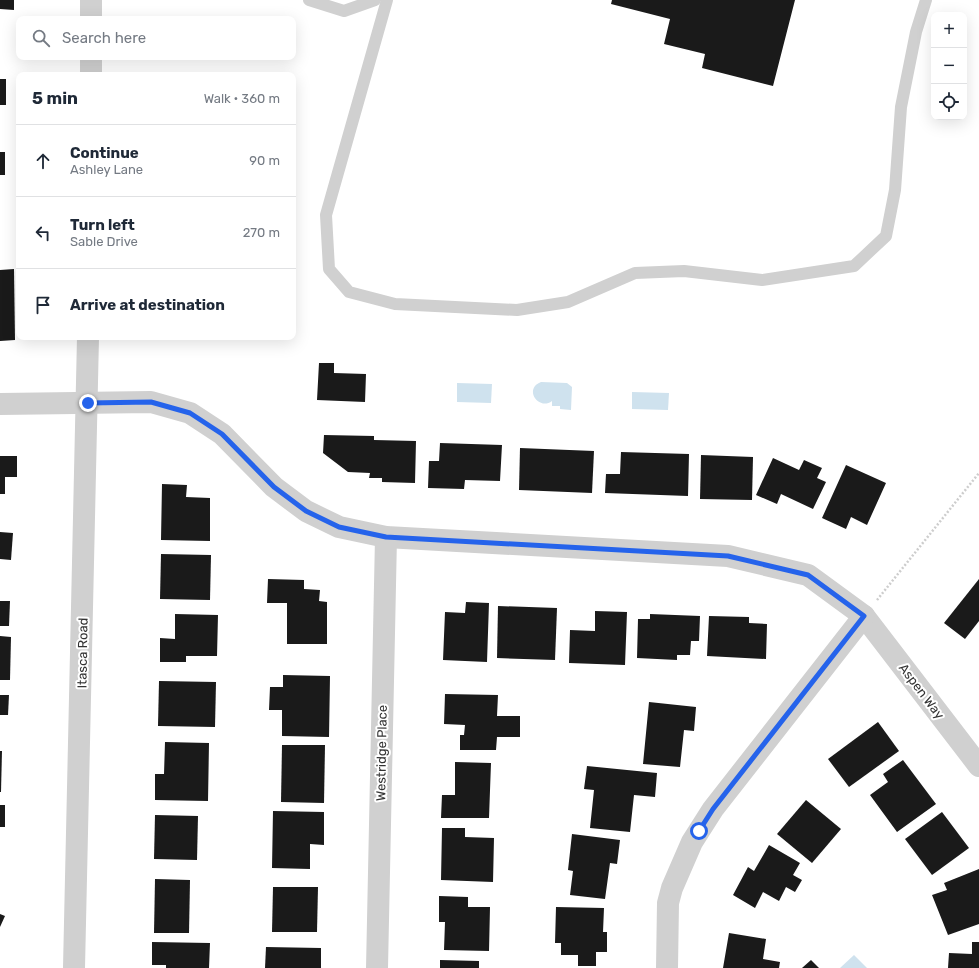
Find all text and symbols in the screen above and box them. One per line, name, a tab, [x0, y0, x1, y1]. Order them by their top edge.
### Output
map controls	[931, 12, 967, 120]
button: +	[931, 12, 967, 48]
search box	[16, 16, 296, 60]
icon: search	[30, 27, 52, 49]
text: Search here	[62, 29, 146, 47]
button: −	[931, 48, 967, 84]
button: locate	[931, 84, 967, 120]
text: 5 min	[32, 88, 78, 108]
text: Walk · 360 m	[204, 91, 280, 106]
text: Continue	[70, 144, 139, 162]
icon: ahead	[32, 150, 54, 172]
text: 90 m	[249, 153, 280, 168]
text: Ashley Lane	[70, 162, 143, 177]
text: Turn left	[70, 216, 135, 234]
icon: left	[32, 222, 54, 244]
text: 270 m	[243, 225, 280, 240]
text: Sable Drive	[70, 234, 138, 249]
icon: arrive	[32, 294, 54, 316]
text: Arrive at destination	[70, 296, 225, 314]
route end	[79, 394, 97, 412]
street label: Itasca Road	[74, 617, 91, 689]
street label: Aspen Way	[896, 661, 947, 722]
street label: Westridge Place	[373, 705, 391, 801]
route start	[690, 822, 708, 840]

